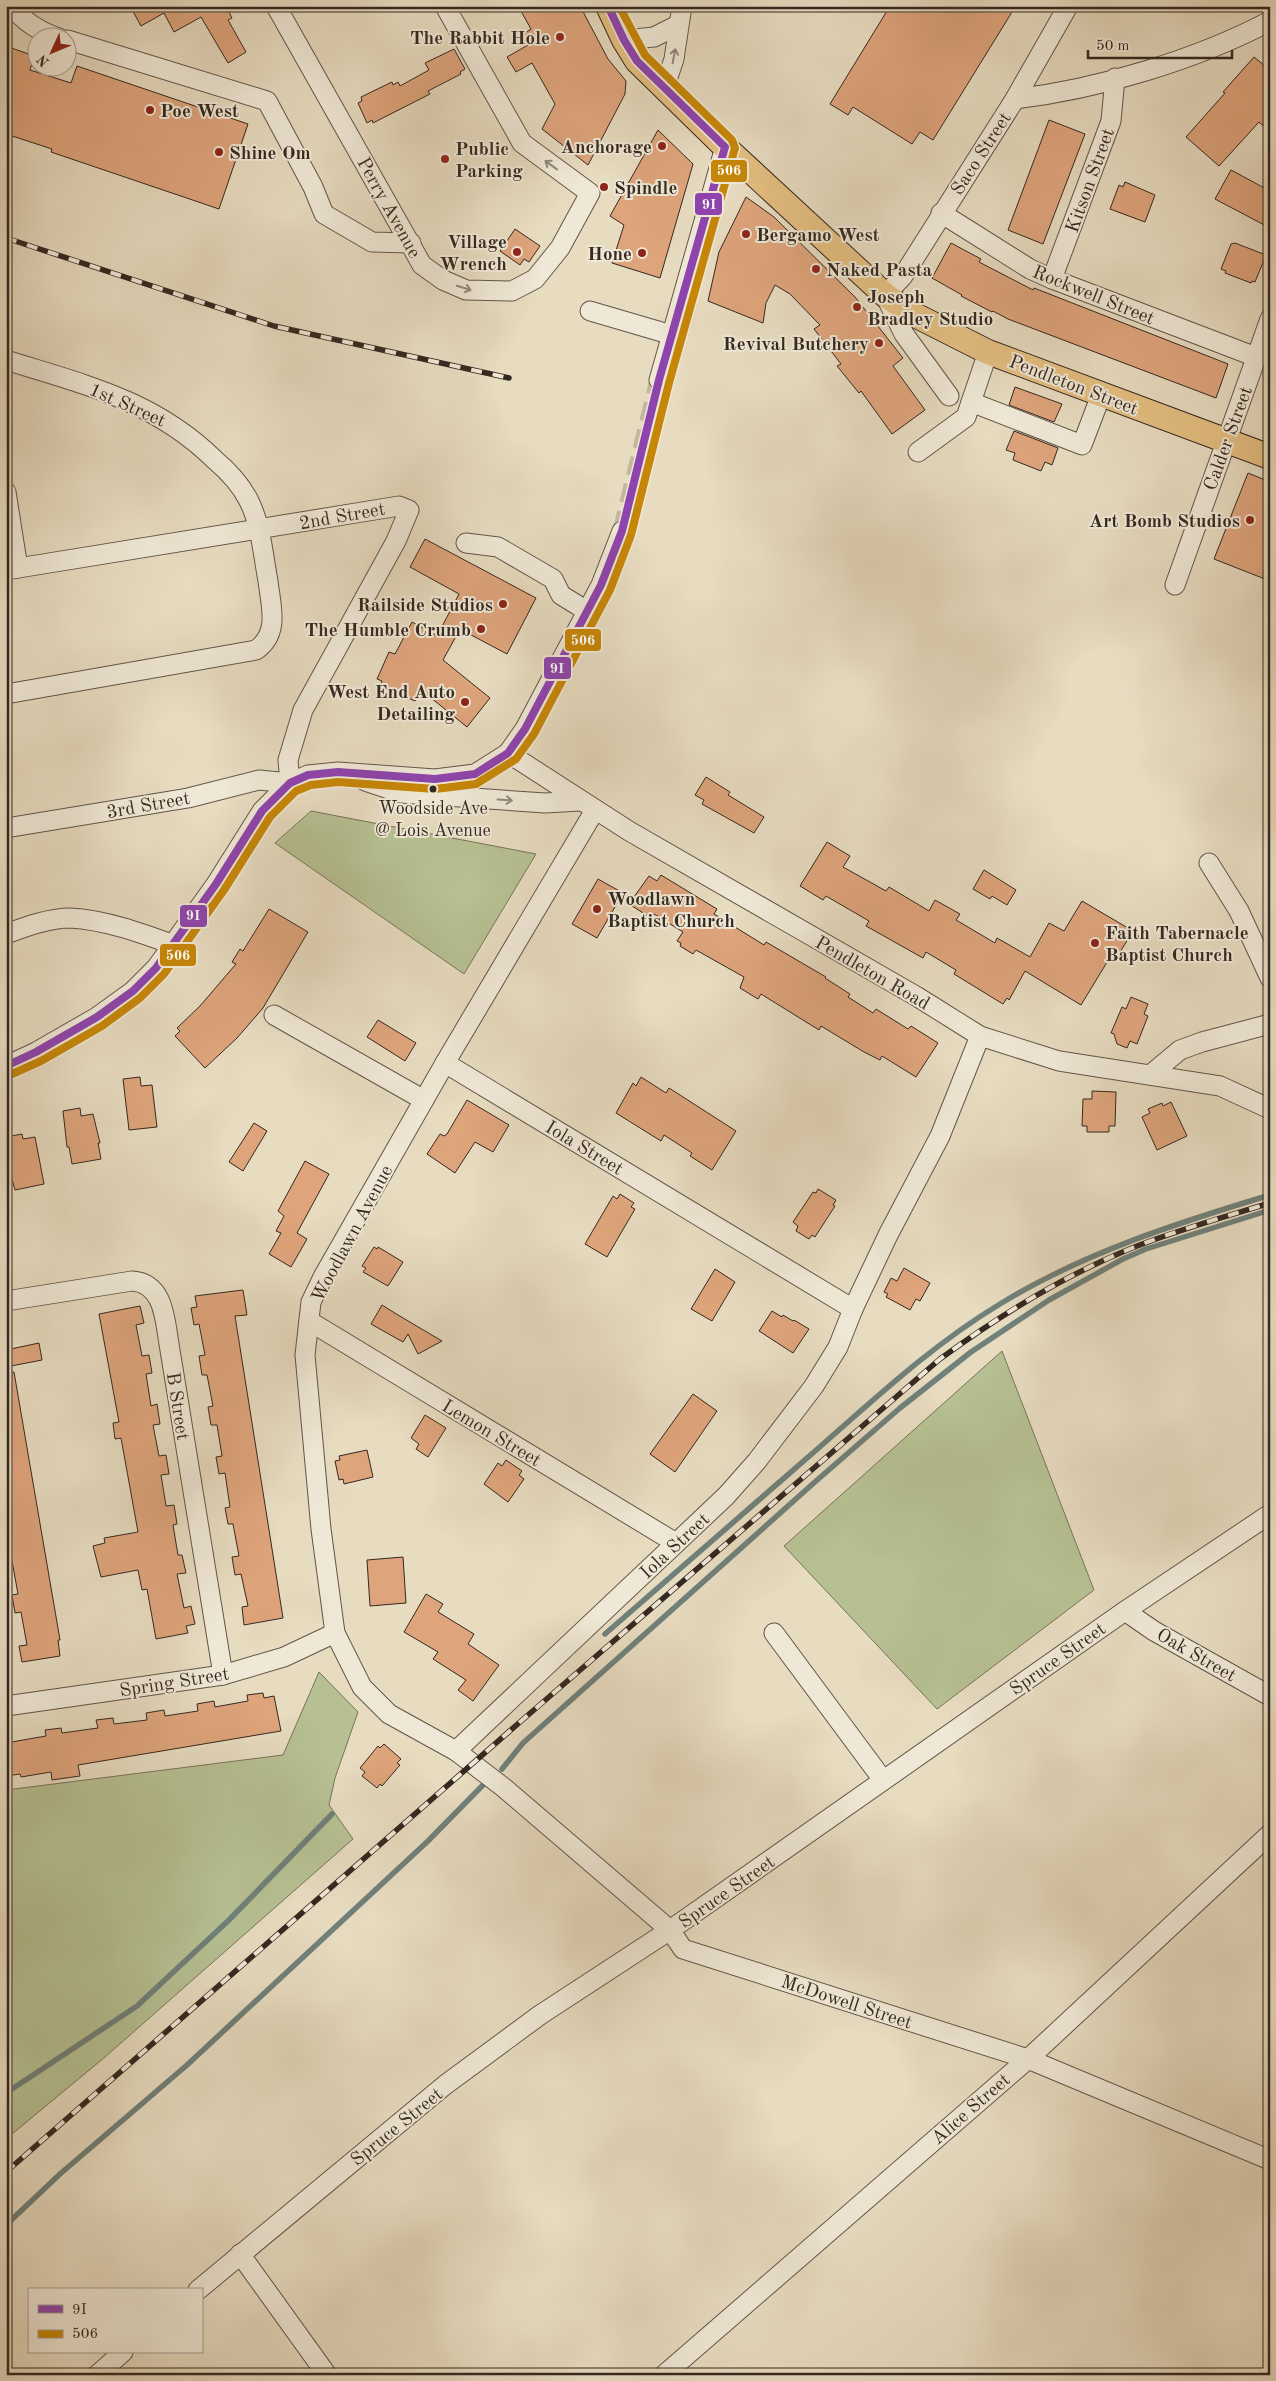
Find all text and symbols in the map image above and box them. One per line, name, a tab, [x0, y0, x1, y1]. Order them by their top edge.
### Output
north arrow	[28, 28, 78, 78]
scale bar	[1088, 28, 1232, 60]
place label: The Rabbit Hole	[410, 30, 550, 49]
marker: The Rabbit Hole	[554, 31, 566, 43]
text: 50 m	[1096, 39, 1130, 54]
one-way arrow	[669, 49, 679, 65]
text: N	[34, 51, 52, 69]
place label: Poe West	[160, 103, 239, 122]
marker: Poe West	[144, 104, 156, 116]
street label: Saco Street	[948, 110, 1016, 199]
street label: Kitson Street	[1064, 126, 1119, 236]
place label: Anchorage	[561, 139, 652, 158]
marker: Anchorage	[656, 140, 668, 152]
place label: Public Parking	[455, 141, 523, 182]
place label: Shine Om	[229, 145, 311, 164]
marker: Shine Om	[213, 146, 225, 158]
marker: Public Parking	[439, 153, 451, 165]
street label: Perry Avenue	[352, 155, 423, 262]
line badge: 506	[710, 159, 748, 183]
one-way arrow	[544, 160, 558, 170]
text: 506	[717, 164, 741, 178]
place label: Spindle	[614, 180, 677, 199]
marker: Spindle	[598, 181, 610, 193]
line badge: 9I	[694, 192, 723, 216]
text: 9I	[702, 198, 716, 212]
place label: Bergamo West	[756, 227, 880, 246]
marker: Bergamo West	[740, 228, 752, 240]
place label: Village Wrench	[439, 234, 507, 275]
marker: Village Wrench	[511, 246, 523, 258]
place label: Hone	[587, 246, 632, 265]
marker: Hone	[636, 247, 648, 259]
place label: Naked Pasta	[826, 262, 933, 281]
marker: Naked Pasta	[810, 263, 822, 275]
street label: Rockwell Street	[1029, 263, 1157, 329]
one-way arrow	[456, 284, 472, 294]
place label: Joseph Bradley Studio	[867, 289, 993, 330]
marker: Joseph Bradley Studio	[851, 301, 863, 313]
place label: Revival Butchery	[723, 336, 869, 355]
marker: Revival Butchery	[873, 337, 885, 349]
street label: Pendleton Street	[1006, 353, 1140, 420]
street label: 1st Street	[86, 381, 168, 432]
street label: Calder Street	[1202, 384, 1257, 493]
street label: 2nd Street	[298, 501, 387, 534]
place label: Art Bomb Studios	[1089, 513, 1240, 532]
marker: Art Bomb Studios	[1244, 514, 1256, 526]
place label: Railside Studios	[357, 597, 493, 616]
marker: Railside Studios	[497, 598, 509, 610]
place label: The Humble Crumb	[305, 622, 471, 641]
marker: The Humble Crumb	[475, 623, 487, 635]
line badge: 506	[564, 628, 602, 652]
text: 506	[571, 634, 595, 648]
line badge: 9I	[543, 656, 572, 680]
text: 9I	[550, 662, 564, 676]
place label: West End Auto Detailing	[327, 684, 455, 725]
marker: West End Auto Detailing	[459, 696, 471, 708]
marker: Woodside Ave @ Lois Avenue	[428, 784, 438, 794]
street label: 3rd Street	[105, 790, 192, 823]
one-way arrow	[497, 796, 513, 805]
place label: Woodside Ave @ Lois Avenue	[375, 800, 491, 840]
place label: Woodlawn Baptist Church	[607, 891, 735, 932]
marker: Woodlawn Baptist Church	[591, 903, 603, 915]
line badge: 9I	[179, 904, 208, 928]
text: 9I	[186, 909, 200, 923]
place label: Faith Tabernacle Baptist Church	[1105, 925, 1249, 966]
street label: Pendleton Road	[811, 934, 932, 1015]
marker: Faith Tabernacle Baptist Church	[1089, 937, 1101, 949]
line badge: 506	[159, 943, 197, 967]
text: 506	[166, 949, 190, 963]
street label: Iola Street	[541, 1119, 626, 1180]
street label: Woodlawn Avenue	[309, 1163, 397, 1306]
street label: B Street	[162, 1371, 191, 1442]
street label: Lemon Street	[438, 1397, 544, 1471]
street label: Iola Street	[637, 1510, 714, 1583]
street label: Spruce Street	[1007, 1620, 1110, 1700]
street label: Oak Street	[1153, 1626, 1239, 1686]
street label: Spring Street	[118, 1665, 231, 1702]
street label: Spruce Street	[676, 1853, 779, 1933]
street label: McDowell Street	[778, 1973, 914, 2034]
street label: Alice Street	[929, 2071, 1015, 2149]
street label: Spruce Street	[348, 2085, 447, 2171]
legend	[28, 2288, 202, 2354]
text: 9I	[72, 2303, 87, 2318]
text: 506	[72, 2327, 98, 2342]

